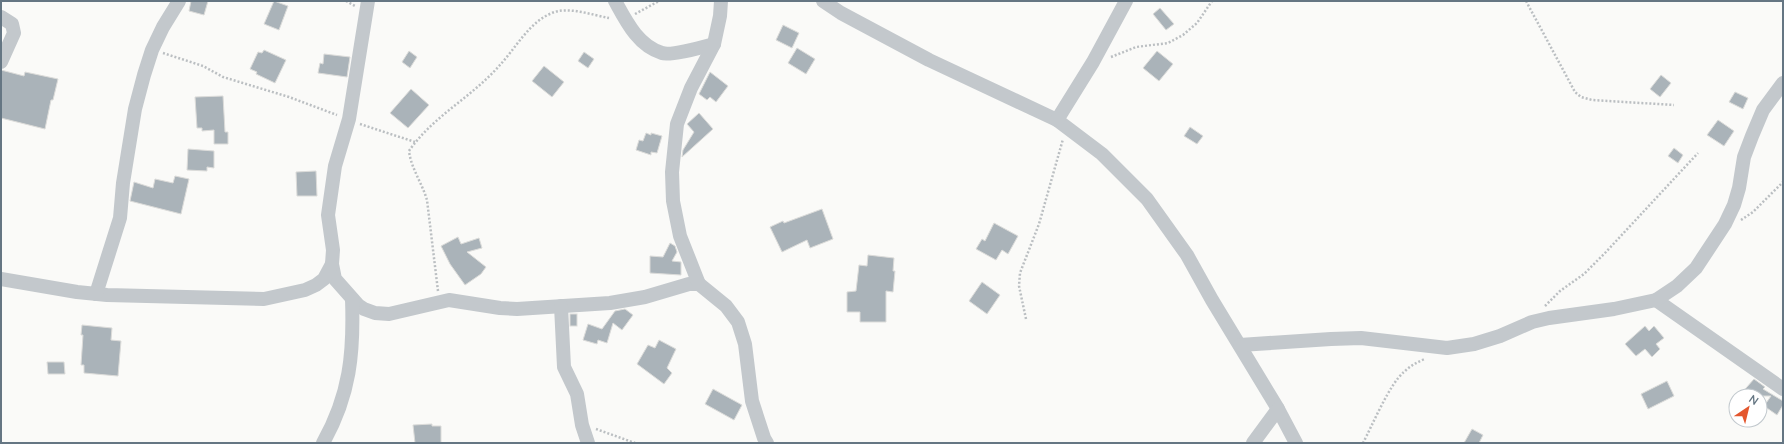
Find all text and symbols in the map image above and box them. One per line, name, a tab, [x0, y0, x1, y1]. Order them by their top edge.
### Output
north arrow	[1728, 388, 1768, 428]
text: N	[1747, 392, 1761, 407]

